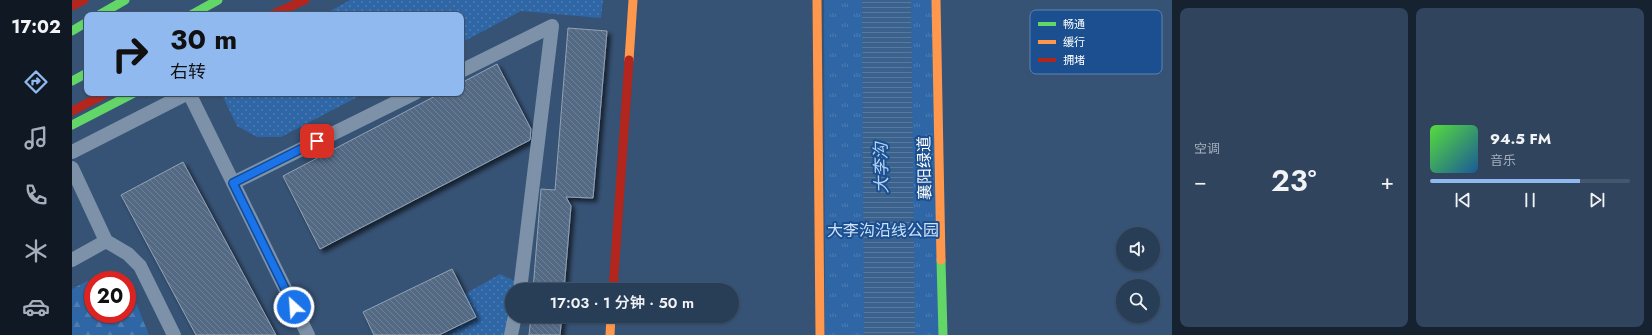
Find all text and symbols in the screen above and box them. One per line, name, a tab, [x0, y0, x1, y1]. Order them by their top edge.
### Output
legend	[1030, 10, 1162, 74]
text: 17:02	[11, 14, 61, 40]
text: 畅通	[1063, 16, 1085, 32]
text: 30 m	[170, 19, 237, 60]
icon: right	[104, 28, 156, 80]
text: 缓行	[1063, 34, 1085, 50]
text: 拥堵	[1063, 52, 1085, 68]
text: 右转	[170, 59, 206, 85]
icon: directions	[22, 68, 50, 96]
icon: music	[22, 124, 50, 152]
pin	[300, 124, 334, 158]
text: 94.5 FM	[1490, 128, 1551, 150]
icon: arrive	[306, 130, 328, 152]
street label: 襄阳绿道	[912, 136, 937, 200]
text: 空调	[1194, 139, 1220, 158]
water label: 大李沟	[869, 140, 893, 194]
text: 音乐	[1490, 151, 1516, 170]
text: 23°	[1271, 159, 1316, 202]
text: −	[1194, 165, 1207, 197]
text: +	[1380, 165, 1394, 197]
icon: phone	[22, 181, 50, 209]
icon: previous	[1452, 189, 1474, 211]
icon: pause	[1519, 189, 1541, 211]
icon: next	[1586, 189, 1608, 211]
park label: 大李沟沿线公园	[827, 219, 939, 242]
map controls	[1116, 227, 1160, 323]
button: sound	[1116, 227, 1160, 271]
icon: climate	[22, 237, 50, 265]
speed limit sign: 20	[84, 271, 136, 323]
button: search	[1116, 279, 1160, 323]
position arrow	[273, 286, 315, 328]
text: 17:03 · 1 分钟 · 50 m	[550, 292, 694, 314]
icon: car	[22, 293, 50, 321]

